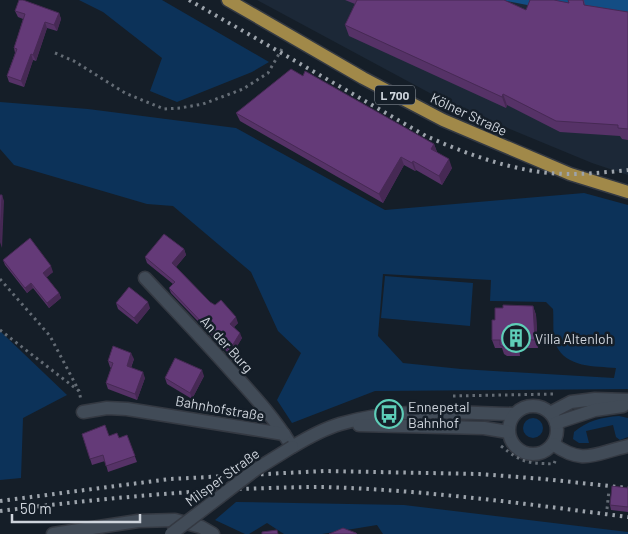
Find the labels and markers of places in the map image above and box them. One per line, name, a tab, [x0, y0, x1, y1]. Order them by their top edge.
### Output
building icon: Villa Altenloh	[501, 323, 531, 353]
place label: Villa Altenloh	[535, 330, 613, 347]
place label: Ennepetal Bahnhof	[408, 398, 469, 431]
bus stop icon: Ennepetal Bahnhof	[374, 399, 404, 429]

